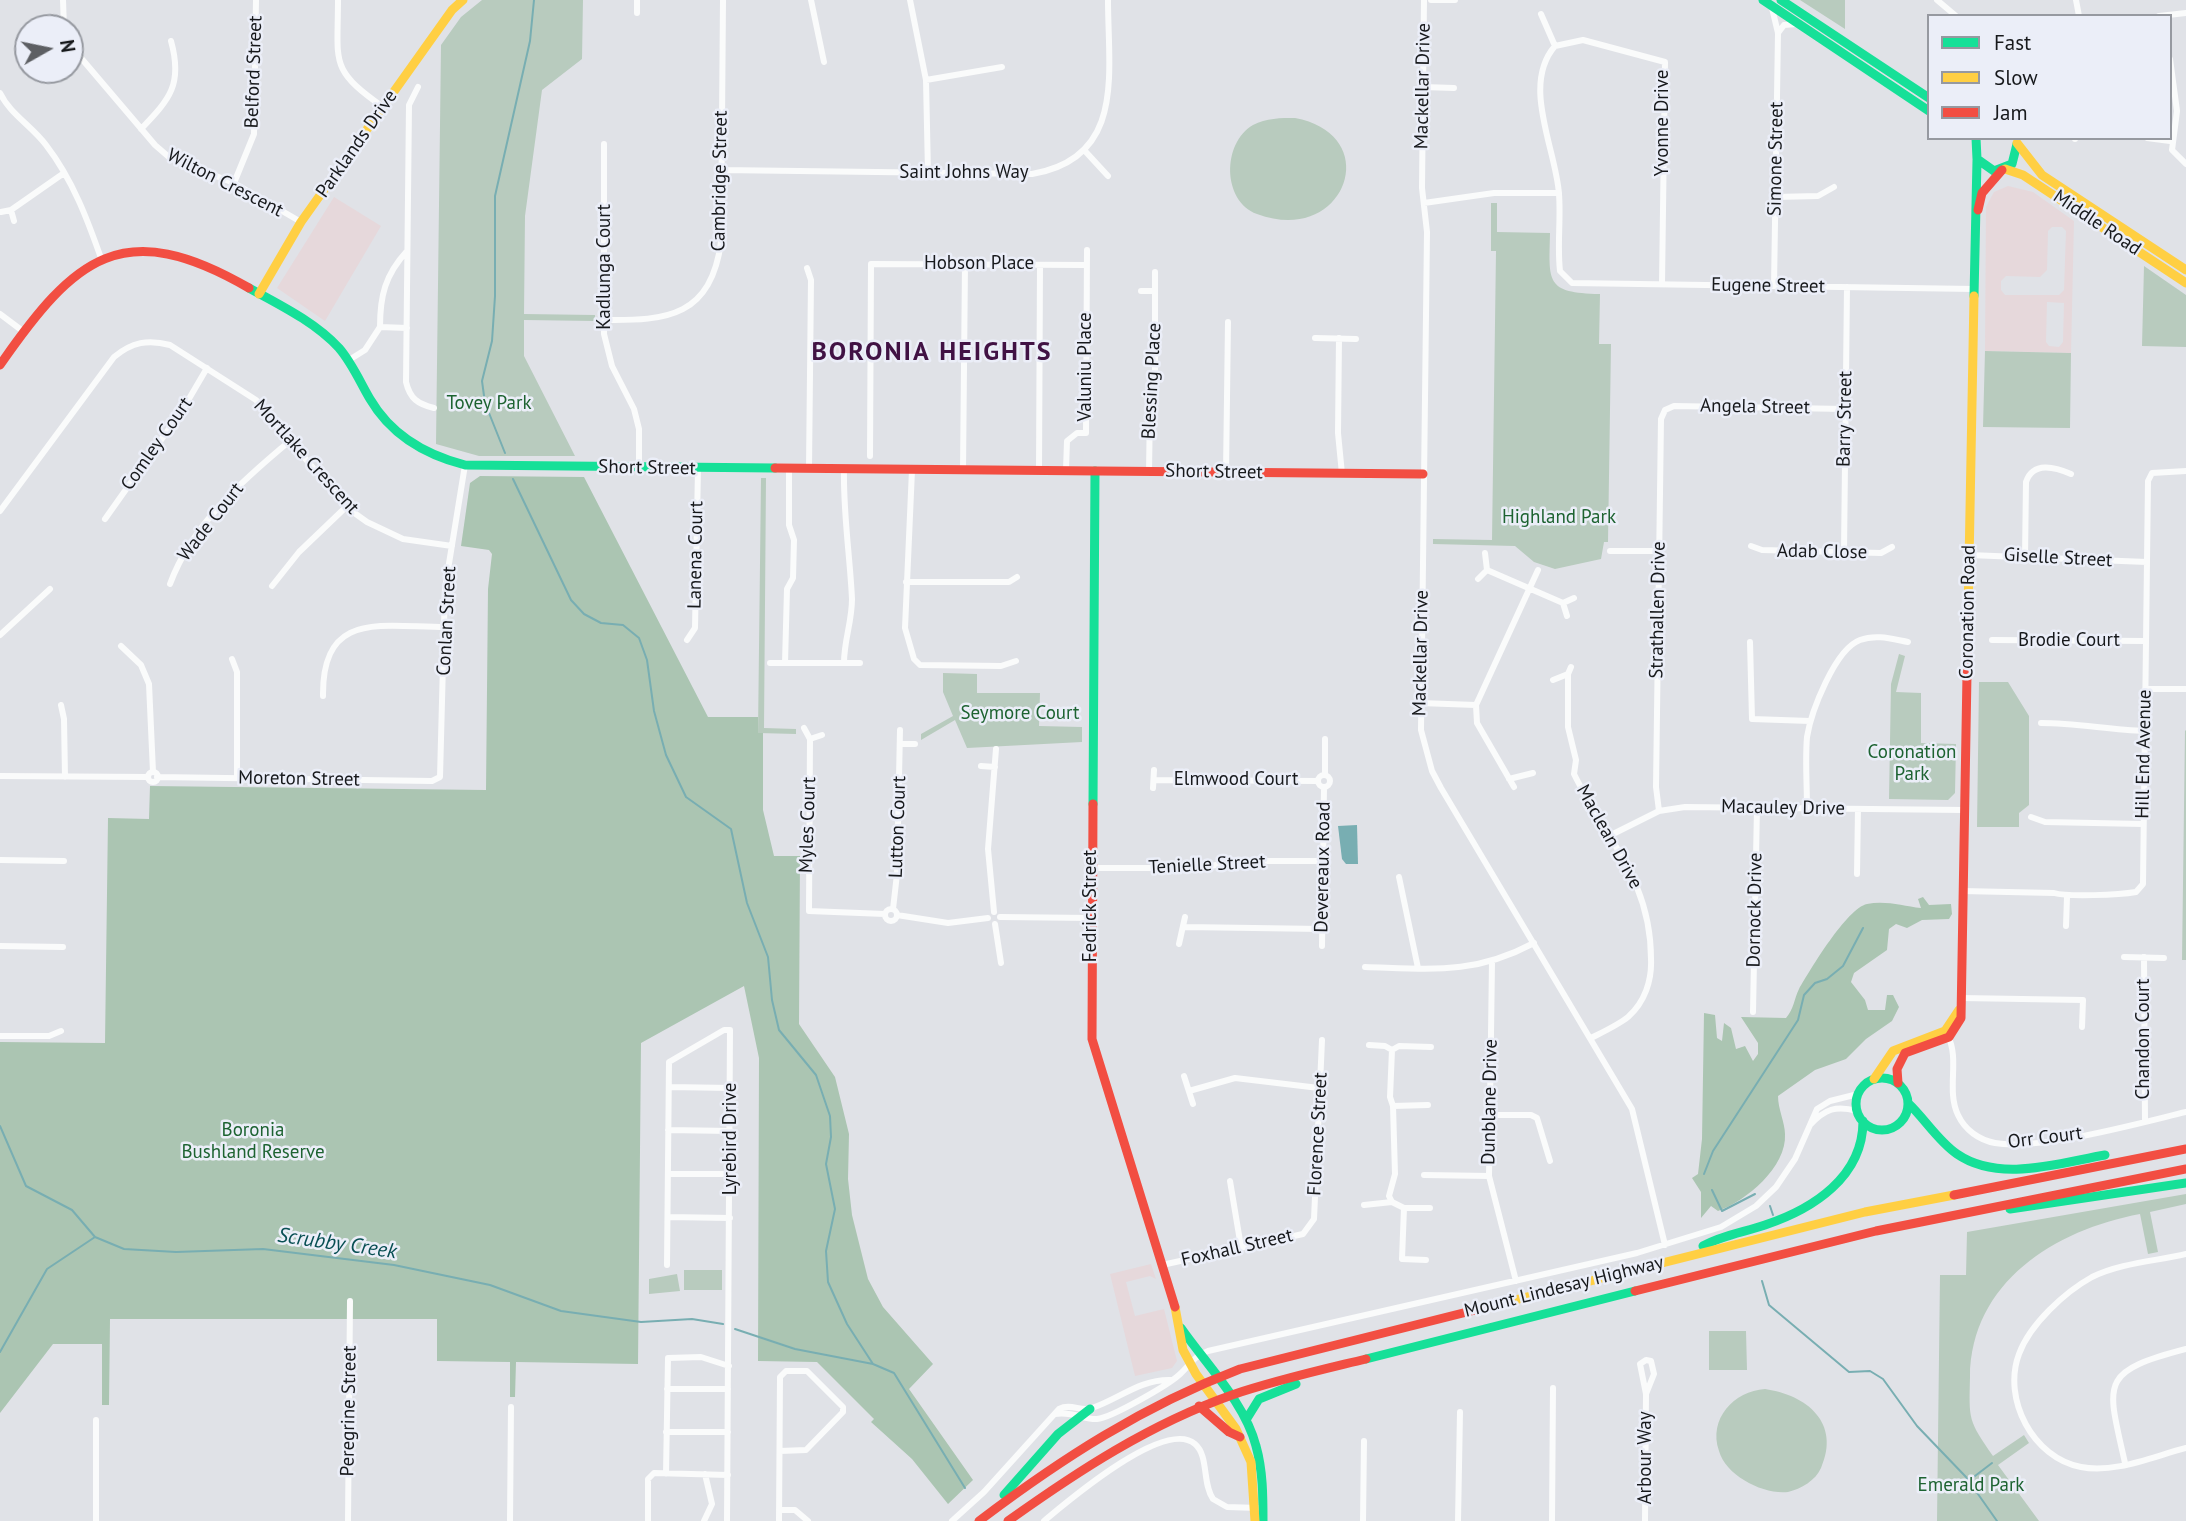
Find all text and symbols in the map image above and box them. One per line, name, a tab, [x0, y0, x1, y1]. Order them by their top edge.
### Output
north arrow	[14, 14, 84, 84]
legend	[1927, 14, 2172, 140]
street label: Belford Street	[241, 15, 267, 129]
street label: Mackellar Drive	[1411, 23, 1435, 149]
text: Fast	[1994, 29, 2031, 56]
text: N	[55, 38, 81, 54]
text: Slow	[1994, 64, 2038, 91]
street label: Yvonne Drive	[1652, 70, 1674, 176]
street label: Parklands Drive	[311, 86, 403, 202]
text: Jam	[1994, 99, 2028, 126]
street label: Simone Street	[1764, 102, 1788, 216]
street label: Cambridge Street	[707, 110, 733, 252]
street label: Wilton Crescent	[163, 144, 287, 222]
street label: Saint Johns Way	[899, 162, 1029, 184]
street label: Middle Road	[2049, 185, 2145, 261]
street label: Kadlunga Court	[594, 204, 616, 330]
street label: Hobson Place	[924, 253, 1034, 275]
street label: Eugene Street	[1711, 274, 1825, 298]
street label: Valuniu Place	[1075, 312, 1097, 422]
street label: Blessing Place	[1138, 322, 1166, 440]
district label: BORONIA HEIGHTS	[813, 337, 1051, 369]
street label: Barry Street	[1833, 371, 1857, 467]
street label: Comley Court	[117, 393, 197, 495]
park label: Tovey Park	[446, 393, 532, 415]
street label: Mortlake Crescent	[249, 395, 363, 519]
street label: Angela Street	[1700, 395, 1810, 419]
street label: Short Street	[598, 456, 696, 480]
street label: Short Street	[1165, 460, 1263, 484]
street label: Wade Court	[173, 478, 249, 566]
street label: Lanena Court	[684, 501, 708, 609]
park label: Highland Park	[1502, 507, 1616, 529]
street label: Adab Close	[1777, 540, 1867, 564]
street label: Strathallen Drive	[1645, 541, 1671, 679]
street label: Giselle Street	[2003, 544, 2113, 572]
street label: Coronation Road	[1955, 545, 1981, 679]
street label: Conlan Street	[433, 566, 461, 676]
street label: Mackellar Drive	[1409, 590, 1433, 716]
street label: Brodie Court	[2018, 630, 2120, 652]
street label: Hill End Avenue	[2131, 689, 2157, 819]
park label: Seymore Court	[960, 703, 1080, 725]
park label: Coronation Park	[1868, 742, 1956, 786]
street label: Moreton Street	[238, 767, 360, 791]
street label: Elmwood Court	[1174, 769, 1298, 791]
street label: Lutton Court	[885, 776, 911, 878]
street label: Myles Court	[795, 777, 821, 873]
street label: Maclean Drive	[1571, 781, 1647, 893]
street label: Macauley Drive	[1721, 796, 1845, 820]
street label: Devereaux Road	[1310, 801, 1336, 933]
street label: Fedrick Street	[1080, 850, 1102, 962]
street label: Tenielle Street	[1148, 851, 1266, 879]
street label: Dornock Drive	[1743, 852, 1767, 968]
street label: Chandon Court	[2133, 978, 2155, 1100]
street label: Dunblane Drive	[1478, 1039, 1502, 1165]
street label: Florence Street	[1303, 1072, 1333, 1196]
street label: Lyrebird Drive	[720, 1083, 742, 1195]
park label: Boronia Bushland Reserve	[181, 1120, 325, 1164]
street label: Orr Court	[2006, 1122, 2084, 1154]
water label: Scrubby Creek	[276, 1223, 398, 1265]
street label: Foxhall Street	[1179, 1224, 1295, 1272]
street label: Mount Lindesay Highway	[1462, 1251, 1666, 1323]
street label: Peregrine Street	[336, 1345, 362, 1477]
street label: Arbour Way	[1635, 1411, 1657, 1505]
park label: Emerald Park	[1918, 1475, 2024, 1497]

